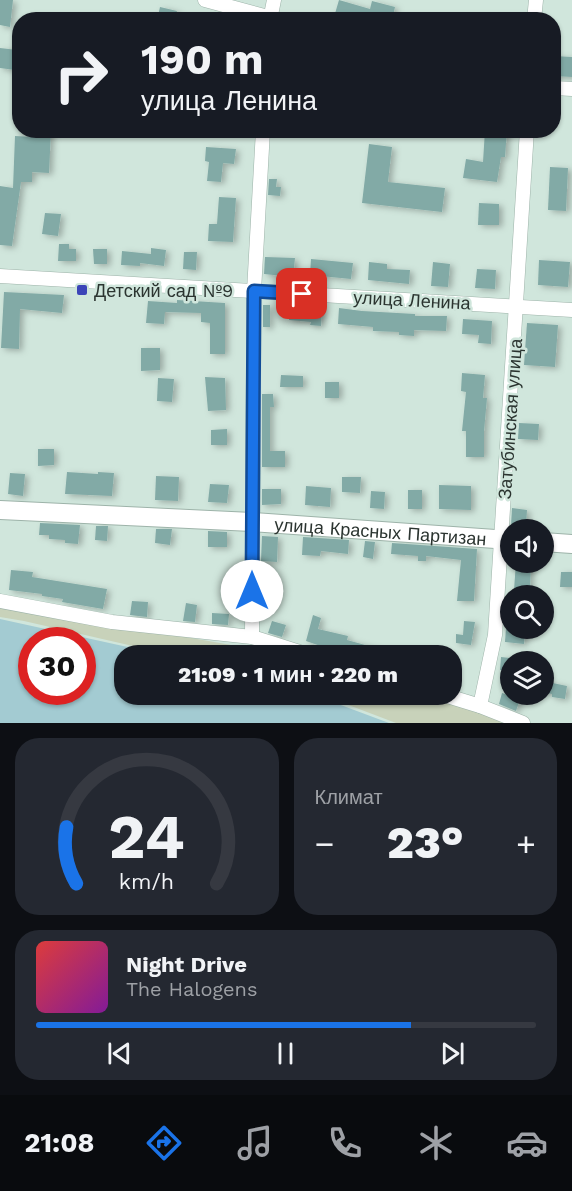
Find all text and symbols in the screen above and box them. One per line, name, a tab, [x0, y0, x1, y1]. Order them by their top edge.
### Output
text: 190 m	[141, 35, 264, 84]
icon: right	[42, 36, 120, 114]
text: улица Ленина	[141, 85, 317, 117]
pin	[276, 268, 327, 319]
icon: arrive	[285, 277, 318, 310]
place label: Детский сад №9	[94, 280, 233, 301]
marker: Детский сад №9	[75, 283, 89, 297]
street label: улица Ленина	[353, 286, 472, 314]
street label: Затубинская улица	[494, 337, 526, 500]
street label: улица Красных Партизан	[274, 513, 487, 549]
map controls	[500, 519, 554, 705]
button: sound	[500, 519, 554, 573]
position arrow	[220, 559, 284, 623]
button: search	[500, 585, 554, 639]
speed limit sign: 30	[18, 627, 96, 705]
button: layers	[500, 651, 554, 705]
text: 21:09 · 1 мин · 220 m	[178, 662, 398, 687]
text: Климат	[315, 785, 383, 809]
text: 24	[108, 800, 185, 873]
text: 23°	[387, 816, 464, 869]
text: −	[315, 824, 334, 863]
text: +	[516, 824, 536, 863]
text: km/h	[119, 869, 174, 894]
text: Night Drive	[126, 952, 247, 977]
text: The Halogens	[126, 977, 258, 1001]
icon: previous	[103, 1037, 136, 1070]
icon: pause	[269, 1037, 302, 1070]
icon: next	[436, 1037, 469, 1070]
icon: directions	[143, 1122, 185, 1164]
icon: music	[234, 1122, 276, 1164]
icon: phone	[324, 1122, 366, 1164]
icon: climate	[415, 1122, 457, 1164]
icon: car	[506, 1122, 548, 1164]
text: 21:08	[24, 1127, 95, 1159]

